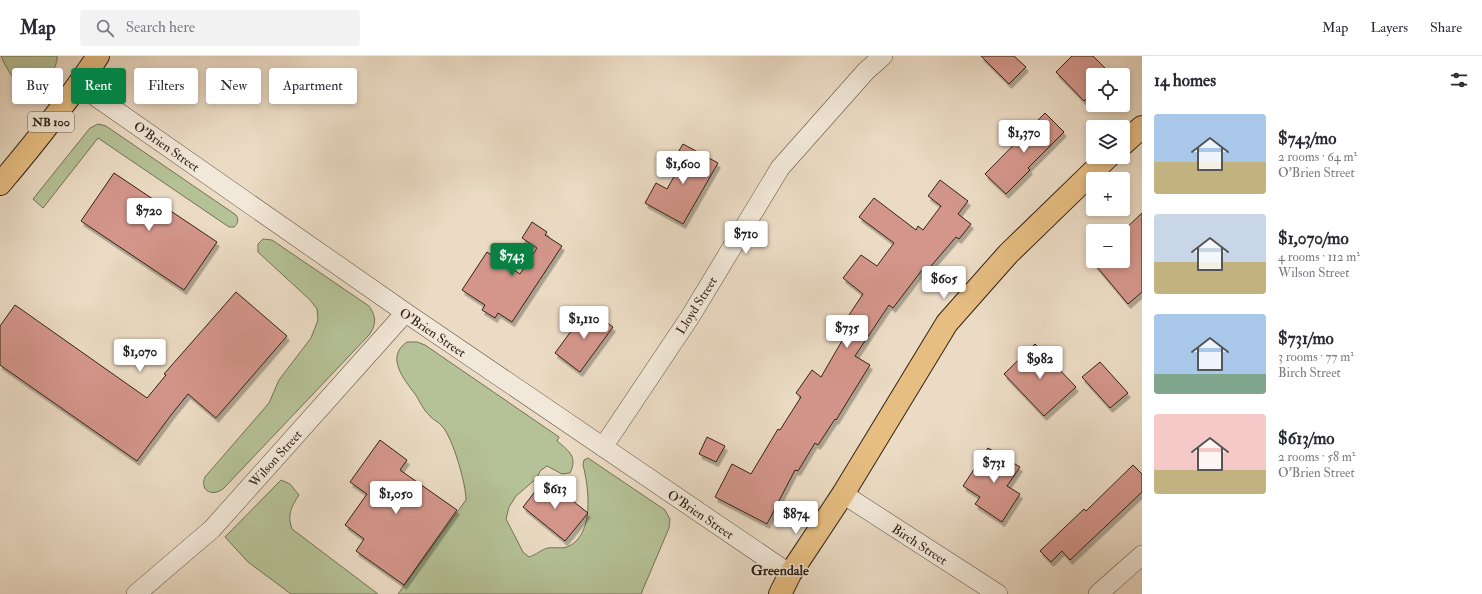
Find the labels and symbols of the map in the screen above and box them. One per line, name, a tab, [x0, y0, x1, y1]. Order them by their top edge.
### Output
road number: NB 100	[28, 112, 74, 132]
street label: O'Brien Street	[130, 118, 202, 175]
pin: $1,370	[991, 120, 1057, 154]
pin: $1,600	[650, 151, 716, 185]
pin: $720	[125, 198, 173, 232]
pin: $710	[722, 221, 770, 255]
pin: $743	[488, 243, 536, 277]
pin: $605	[920, 266, 968, 300]
street label: Lloyd Street	[673, 274, 722, 338]
street label: O'Brien Street	[396, 305, 469, 361]
pin: $1,110	[551, 306, 617, 340]
pin: $735	[823, 315, 871, 349]
pin: $1,070	[107, 339, 173, 373]
pin: $982	[1016, 346, 1064, 380]
street label: Wilson Street	[245, 427, 306, 491]
pin: $731	[970, 450, 1018, 484]
pin: $613	[531, 476, 579, 510]
pin: $1,050	[363, 481, 429, 515]
street label: O'Brien Street	[664, 487, 737, 543]
pin: $874	[772, 501, 820, 535]
street label: Birch Street	[889, 521, 950, 569]
district label: Greendale	[751, 562, 809, 579]

